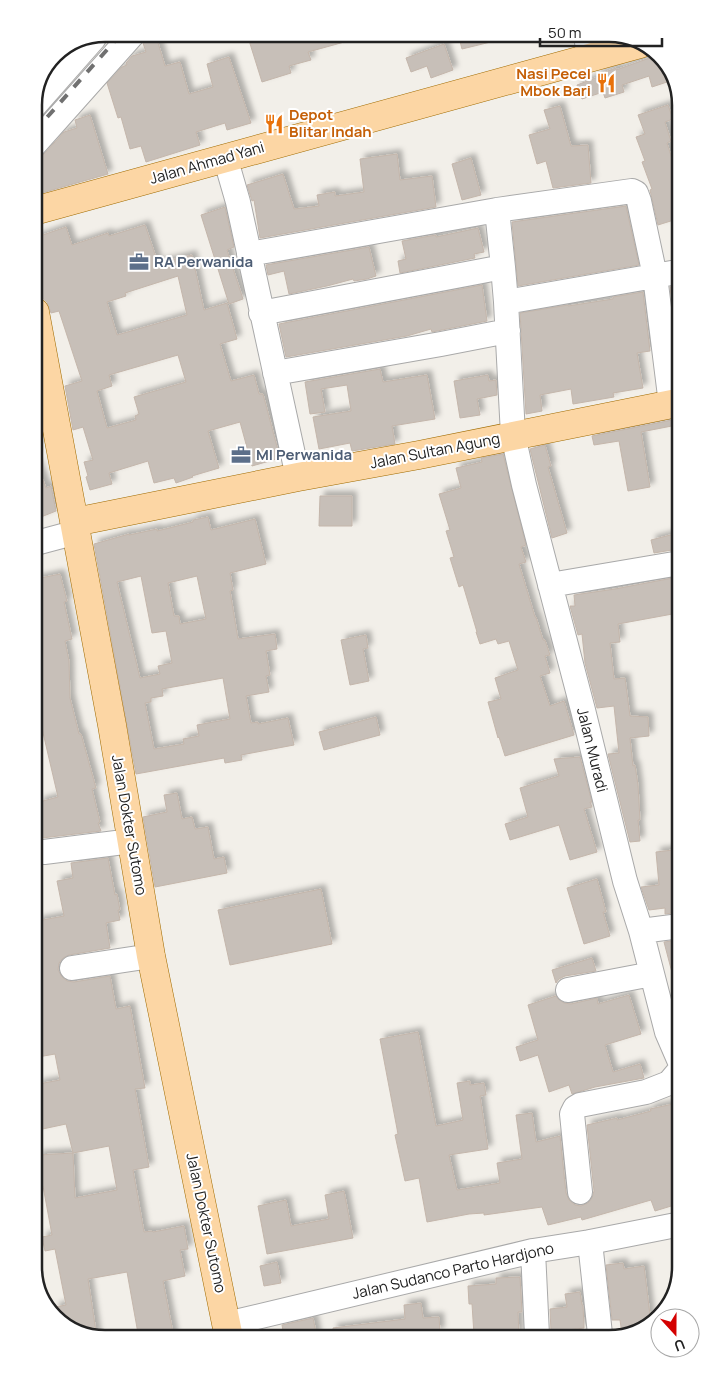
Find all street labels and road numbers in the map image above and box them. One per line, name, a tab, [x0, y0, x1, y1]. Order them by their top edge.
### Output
street label: Jalan Ahmad Yani	[147, 136, 267, 189]
street label: Jalan Sultan Agung	[368, 428, 502, 473]
street label: Jalan Muradi	[572, 705, 613, 794]
street label: Jalan Dokter Sutomo	[107, 753, 152, 897]
street label: Jalan Dokter Sutomo	[181, 1151, 232, 1295]
street label: Jalan Sudanco Parto Hardjono	[350, 1237, 556, 1304]

